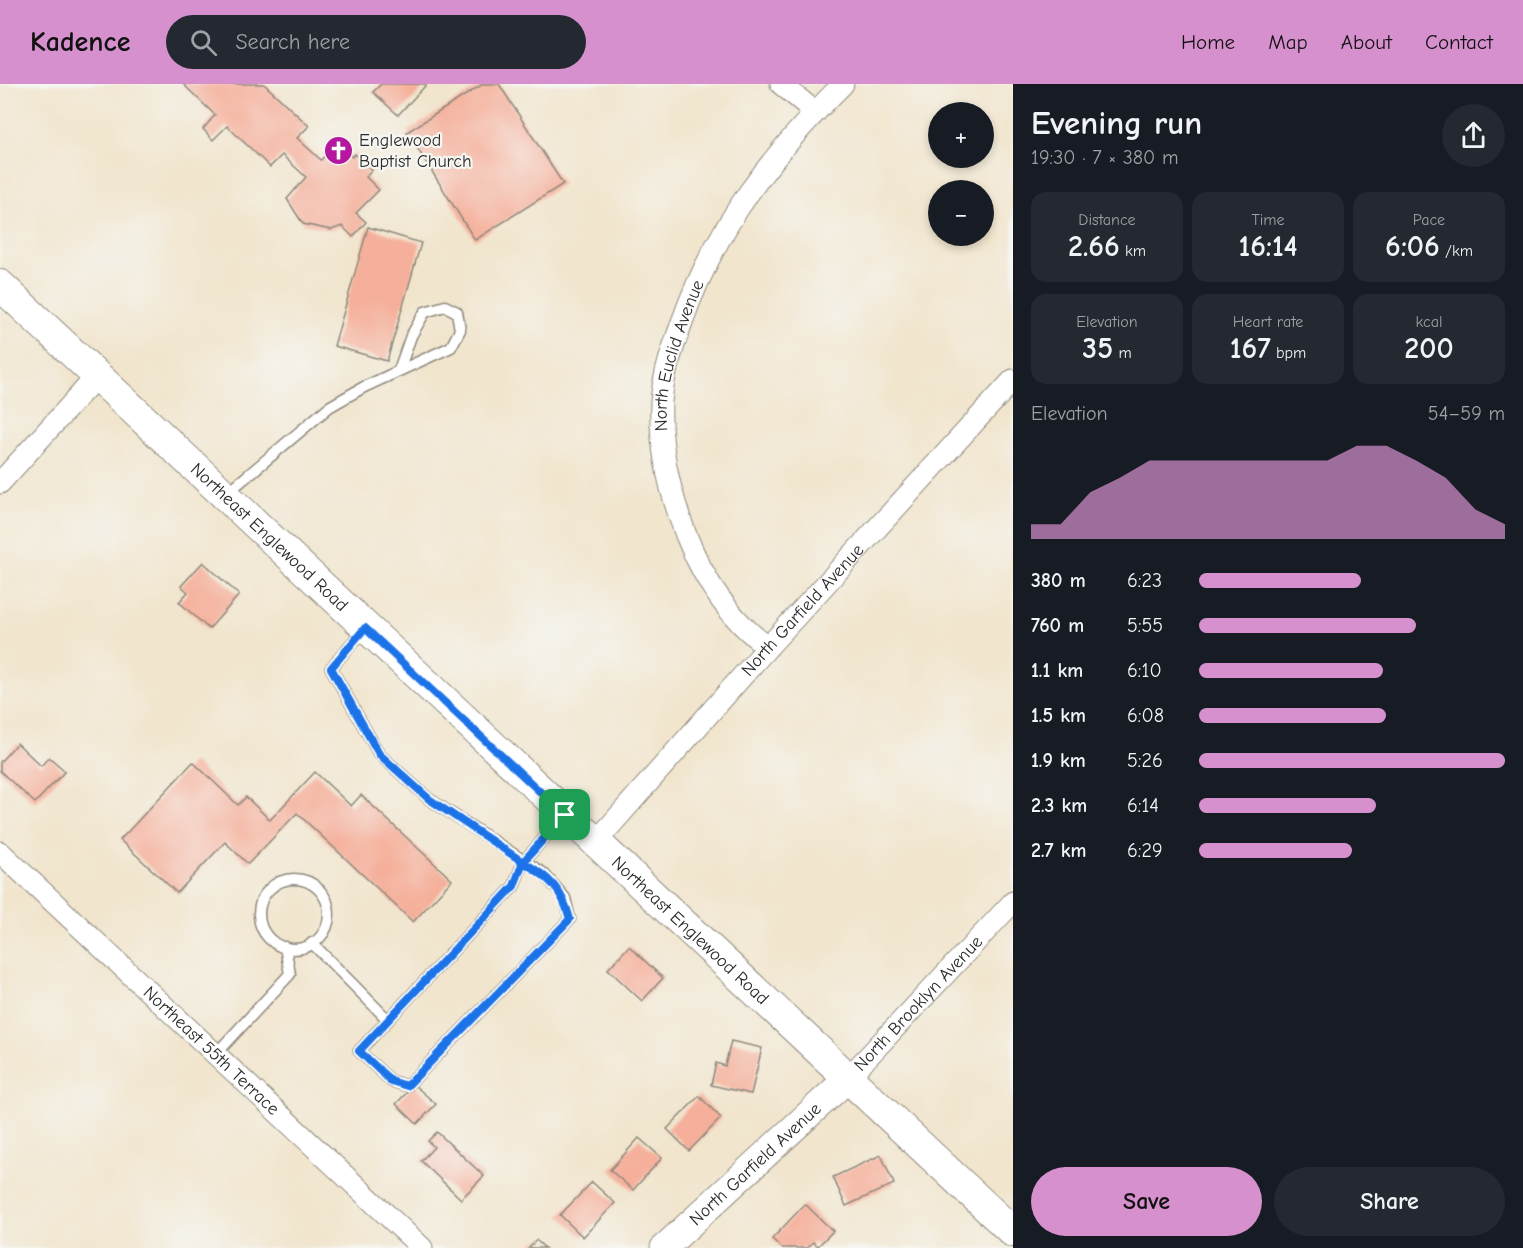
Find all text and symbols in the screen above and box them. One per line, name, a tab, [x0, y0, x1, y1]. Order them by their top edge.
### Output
search box	[166, 15, 586, 69]
text: Kadence	[30, 26, 130, 58]
icon: search	[187, 26, 220, 59]
text: Search here	[235, 29, 350, 55]
text: Home	[1181, 30, 1235, 54]
text: Map	[1268, 30, 1308, 54]
text: About	[1341, 30, 1392, 54]
text: Contact	[1425, 30, 1493, 54]
map controls	[928, 102, 994, 246]
button: +	[928, 102, 994, 168]
text: Evening run	[1031, 104, 1202, 142]
button: share	[1442, 104, 1505, 167]
place label: Englewood Baptist Church	[359, 130, 472, 172]
church icon: Englewood Baptist Church	[322, 134, 354, 166]
text: 19:30 · 7 × 380 m	[1031, 146, 1179, 169]
button: −	[928, 180, 994, 246]
text: Distance	[1078, 211, 1136, 229]
text: Time	[1251, 211, 1285, 229]
text: Pace	[1413, 211, 1445, 229]
text: 2.66	[1068, 229, 1120, 264]
text: 16:14	[1238, 229, 1298, 264]
text: 6:06	[1385, 229, 1440, 264]
text: km	[1120, 242, 1146, 260]
text: /km	[1440, 242, 1473, 260]
street label: North Euclid Avenue	[651, 277, 709, 432]
text: Elevation	[1076, 313, 1138, 331]
text: Heart rate	[1233, 313, 1303, 331]
text: kcal	[1416, 313, 1442, 331]
text: 35	[1082, 331, 1113, 366]
text: 167	[1230, 331, 1271, 366]
text: 200	[1404, 331, 1454, 366]
text: m	[1113, 344, 1132, 362]
text: bpm	[1271, 344, 1306, 362]
text: Elevation	[1031, 402, 1108, 425]
text: 54–59 m	[1428, 402, 1505, 425]
street label: Northeast Englewood Road	[186, 459, 352, 616]
street label: North Garfield Avenue	[737, 540, 868, 681]
text: 380 m	[1031, 569, 1086, 592]
text: 6:23	[1127, 569, 1162, 592]
text: 760 m	[1031, 614, 1084, 637]
text: 5:55	[1127, 614, 1163, 637]
text: 1.1 km	[1031, 659, 1083, 682]
text: 6:10	[1127, 659, 1162, 682]
text: 1.5 km	[1031, 704, 1086, 727]
text: 6:08	[1127, 704, 1164, 727]
text: 1.9 km	[1031, 749, 1086, 772]
text: 5:26	[1127, 749, 1163, 772]
pin	[539, 789, 590, 840]
text: 2.3 km	[1031, 794, 1087, 817]
text: 6:14	[1127, 794, 1159, 817]
icon: arrive	[548, 798, 581, 831]
text: 2.7 km	[1031, 839, 1086, 862]
text: 6:29	[1127, 839, 1163, 862]
street label: Northeast Englewood Road	[607, 852, 773, 1009]
street label: North Brooklyn Avenue	[850, 931, 987, 1076]
street label: Northeast 55th Terrace	[139, 982, 283, 1120]
street label: North Garfield Avenue	[685, 1098, 825, 1230]
button: Save	[1031, 1167, 1262, 1236]
button: Share	[1274, 1167, 1505, 1236]

